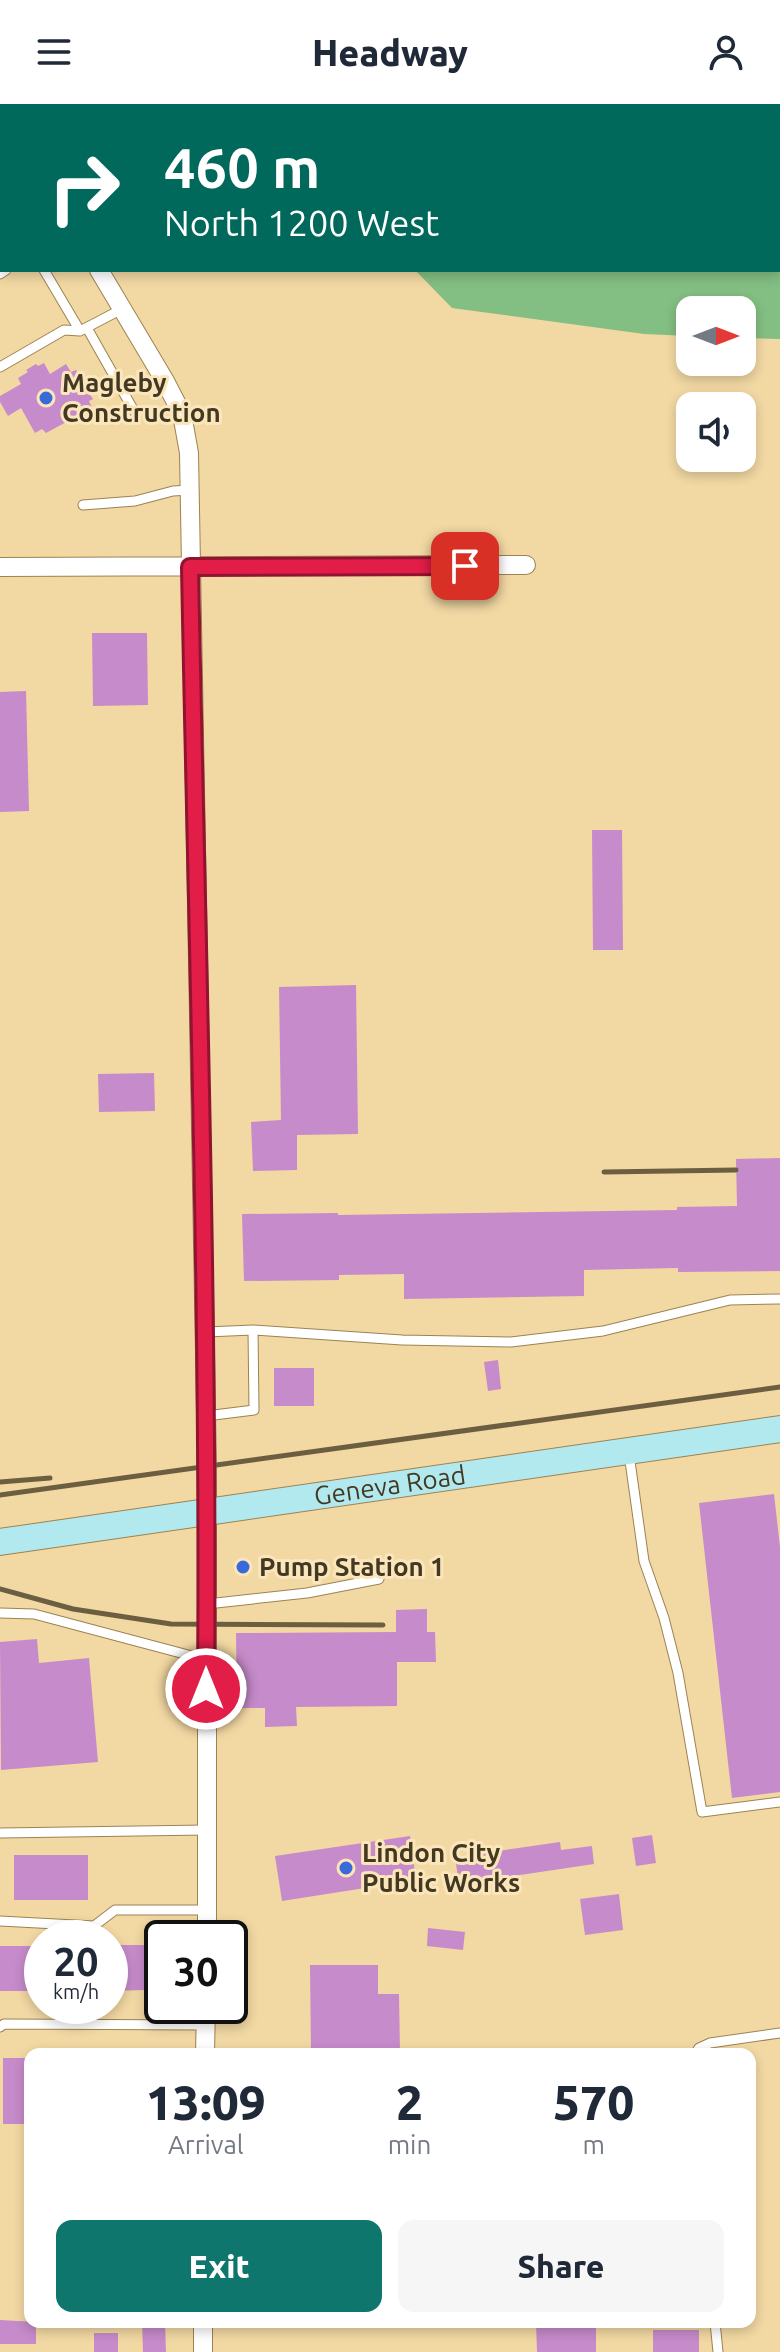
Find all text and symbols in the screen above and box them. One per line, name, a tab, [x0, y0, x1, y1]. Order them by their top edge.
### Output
icon: menu	[32, 30, 76, 74]
icon: person	[704, 30, 748, 74]
text: Headway	[312, 32, 468, 73]
icon: right	[32, 136, 136, 240]
text: 460 m	[164, 136, 320, 199]
text: North 1200 West	[164, 202, 439, 243]
north arrow	[676, 296, 756, 376]
map controls	[676, 296, 756, 472]
place label: Magleby Construction	[62, 368, 221, 427]
marker: Magleby Construction	[37, 389, 55, 407]
button: sound	[676, 392, 756, 472]
pin	[431, 532, 499, 600]
icon: arrive	[443, 544, 487, 588]
street label: Geneva Road	[312, 1460, 468, 1510]
place label: Pump Station 1	[259, 1552, 445, 1581]
marker: Pump Station 1	[234, 1558, 252, 1576]
position arrow	[164, 1647, 248, 1731]
place label: Lindon City Public Works	[362, 1838, 520, 1897]
marker: Lindon City Public Works	[337, 1859, 355, 1877]
speed limit sign: 30	[144, 1920, 248, 2024]
text: 20	[53, 1939, 99, 1984]
text: km/h	[53, 1980, 99, 2003]
text: 13:09	[146, 2075, 266, 2129]
text: 2	[396, 2075, 423, 2129]
text: 570	[553, 2075, 634, 2129]
text: Arrival	[168, 2130, 244, 2159]
text: min	[388, 2130, 431, 2159]
text: m	[582, 2130, 605, 2159]
button: Exit	[56, 2220, 382, 2312]
button: Share	[398, 2220, 724, 2312]

